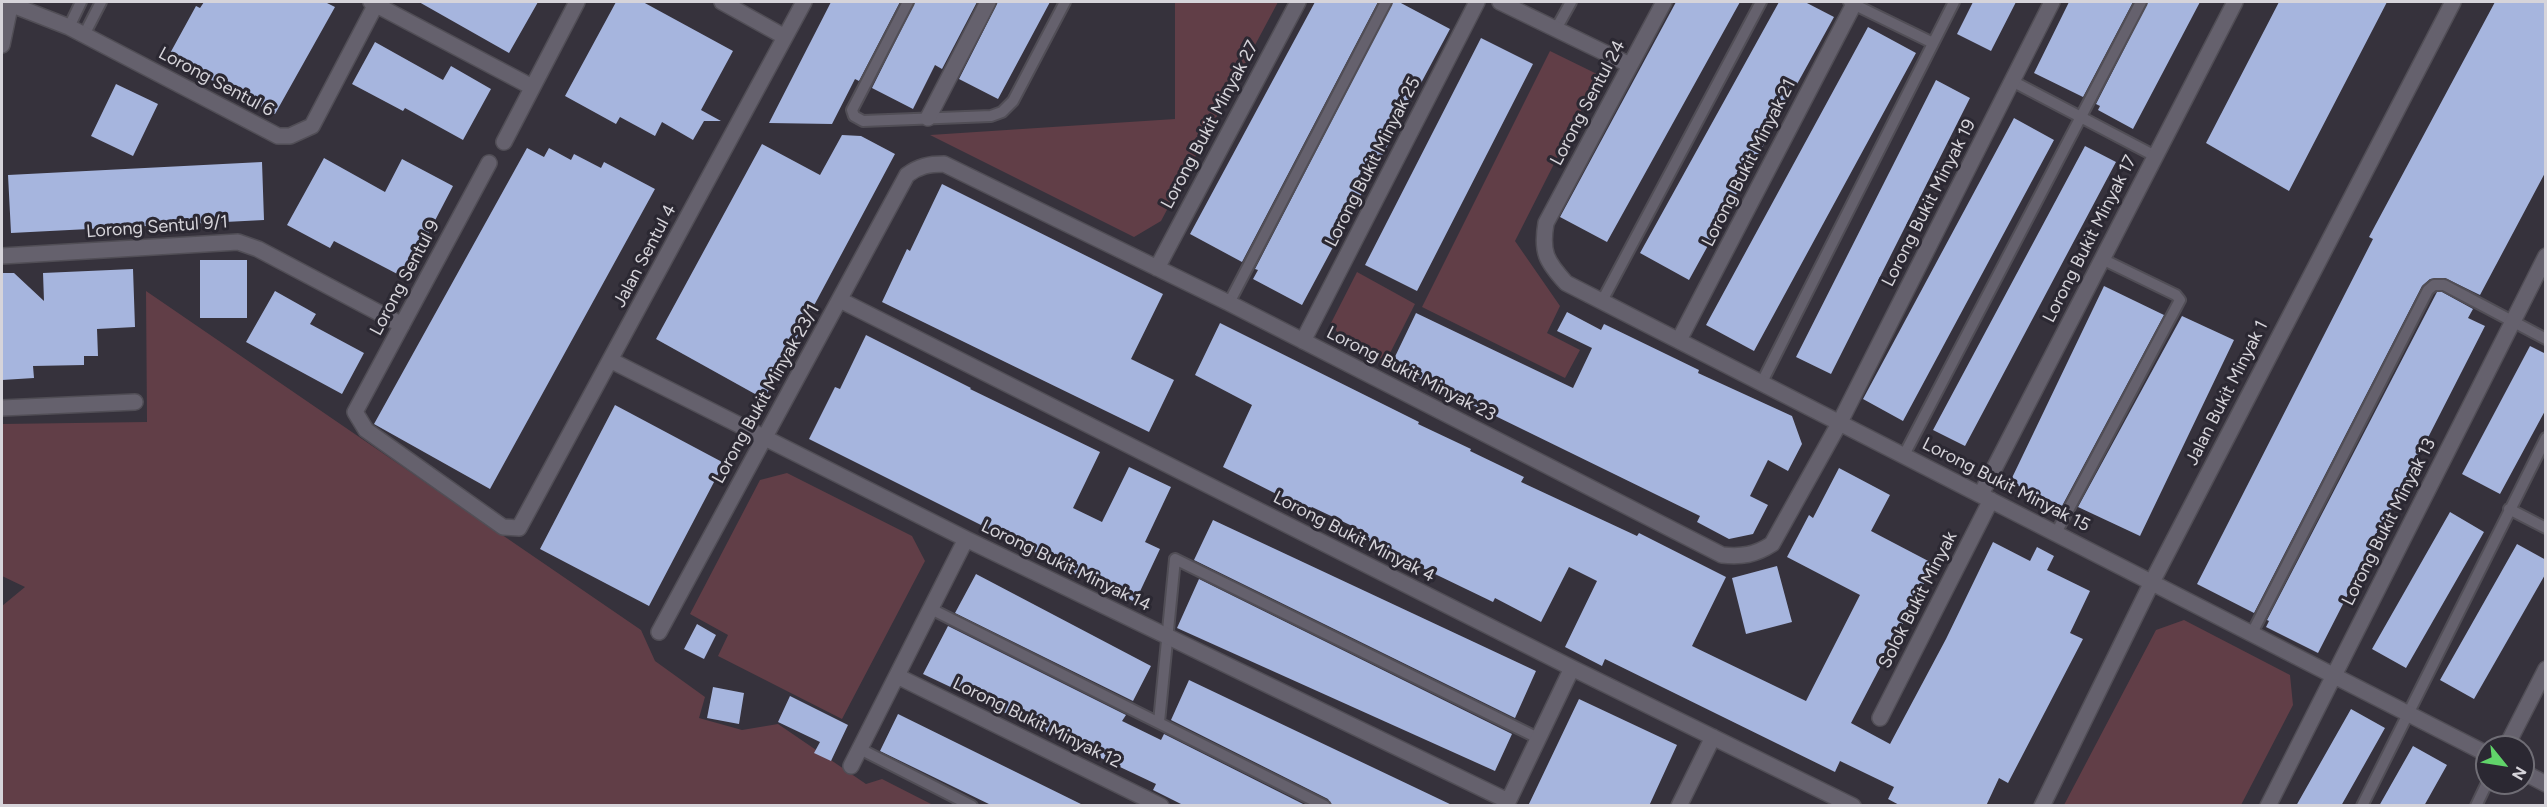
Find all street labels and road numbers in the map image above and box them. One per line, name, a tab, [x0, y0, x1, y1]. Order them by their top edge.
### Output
street label: Lorong Bukit Minyak 27	[1157, 37, 1263, 213]
street label: Lorong Sentul 24	[1546, 37, 1630, 169]
street label: Lorong Sentul 6	[155, 42, 277, 122]
street label: Lorong Bukit Minyak 25	[1321, 73, 1425, 251]
street label: Lorong Bukit Minyak 21	[1697, 76, 1801, 250]
street label: Lorong Bukit Minyak 19	[1877, 116, 1981, 290]
street label: Lorong Bukit Minyak 17	[2038, 152, 2142, 326]
street label: Jalan Sentul 4	[609, 201, 681, 311]
street label: Lorong Sentul 9/1	[85, 211, 229, 243]
street label: Lorong Sentul 9	[365, 217, 445, 339]
street label: Lorong Bukit Minyak 23/1	[708, 301, 824, 487]
street label: Jalan Bukit Minyak 1	[2181, 317, 2273, 469]
street label: Lorong Bukit Minyak 23	[1323, 322, 1499, 426]
street label: Lorong Bukit Minyak 15	[1919, 433, 2093, 537]
street label: Lorong Bukit Minyak 13	[2337, 435, 2441, 609]
street label: Lorong Bukit Minyak 4	[1269, 487, 1439, 587]
street label: Lorong Bukit Minyak 14	[978, 515, 1154, 617]
street label: Solok Bukit Minyak	[1874, 528, 1962, 672]
street label: Lorong Bukit Minyak 12	[949, 673, 1125, 773]

